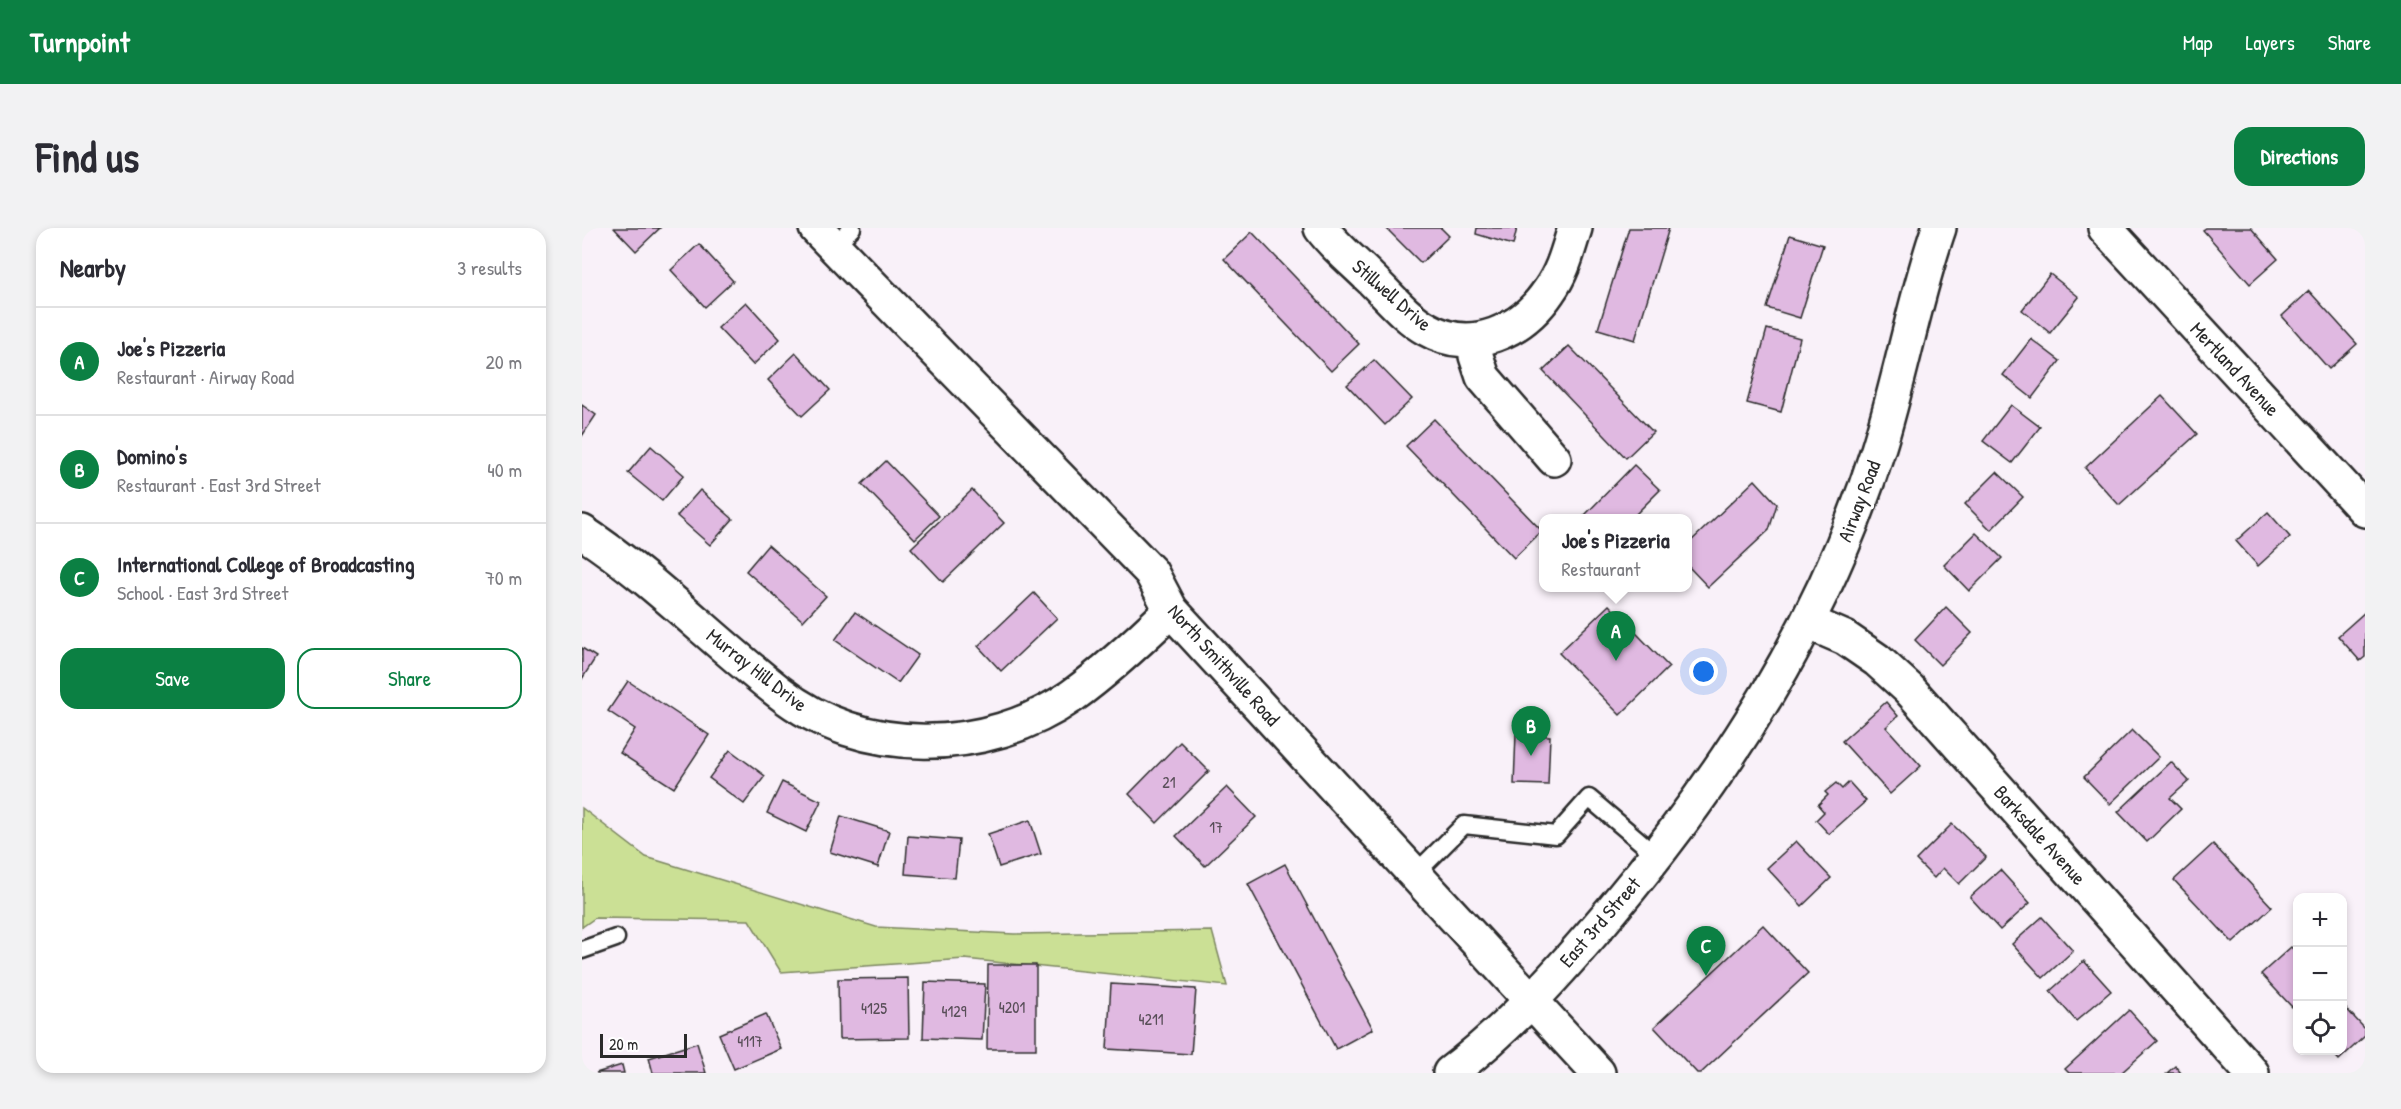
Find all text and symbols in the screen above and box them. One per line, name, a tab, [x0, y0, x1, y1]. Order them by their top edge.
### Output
text: Turnpoint	[30, 23, 130, 61]
text: Map	[2183, 28, 2212, 57]
text: Layers	[2245, 28, 2295, 57]
text: Share	[2328, 28, 2371, 57]
button: Directions	[2234, 127, 2365, 186]
text: Find us	[36, 128, 139, 185]
text: Nearby	[60, 250, 126, 285]
street label: Stillwell Drive	[1347, 253, 1438, 337]
text: 3 results	[457, 254, 522, 281]
street label: Mertland Avenue	[2185, 316, 2286, 422]
text: Joe's Pizzeria	[117, 333, 225, 363]
text: A	[75, 348, 84, 375]
text: 20 m	[485, 348, 522, 375]
text: Restaurant · Airway Road	[117, 363, 294, 390]
text: Domino's	[117, 441, 187, 471]
text: B	[74, 456, 85, 483]
text: 40 m	[487, 456, 522, 483]
street label: Airway Road	[1831, 456, 1886, 545]
text: Restaurant · East 3rd Street	[117, 471, 321, 498]
popup	[1539, 514, 1692, 592]
text: Joe's Pizzeria	[1561, 525, 1670, 555]
text: International College of Broadcasting	[117, 549, 414, 579]
text: Restaurant	[1561, 555, 1640, 582]
text: C	[74, 564, 85, 591]
text: 70 m	[485, 564, 522, 591]
text: School · East 3rd Street	[117, 579, 288, 606]
street label: North Smithville Road	[1162, 598, 1286, 732]
pin: A	[1596, 612, 1636, 661]
street label: Murray Hill Drive	[701, 622, 813, 717]
button: Save	[60, 648, 285, 709]
button: Share	[297, 648, 522, 709]
your location	[1689, 657, 1718, 686]
pin: B	[1512, 706, 1550, 756]
house number: 21	[1162, 771, 1176, 793]
street label: Barksdale Avenue	[1988, 779, 2093, 891]
house number: 17	[1209, 816, 1223, 838]
street label: East 3rd Street	[1553, 870, 1647, 973]
map controls	[2293, 893, 2347, 1055]
button: +	[2293, 893, 2347, 947]
pin: C	[1686, 926, 1726, 976]
button: −	[2293, 947, 2347, 1001]
house number: 4201	[999, 996, 1025, 1018]
house number: 4125	[861, 997, 887, 1019]
house number: 4129	[941, 1000, 967, 1022]
button: locate	[2293, 1001, 2347, 1055]
house number: 4211	[1138, 1008, 1164, 1030]
house number: 4117	[737, 1030, 763, 1052]
scale bar	[600, 1031, 687, 1058]
text: 20 m	[609, 1033, 638, 1055]

